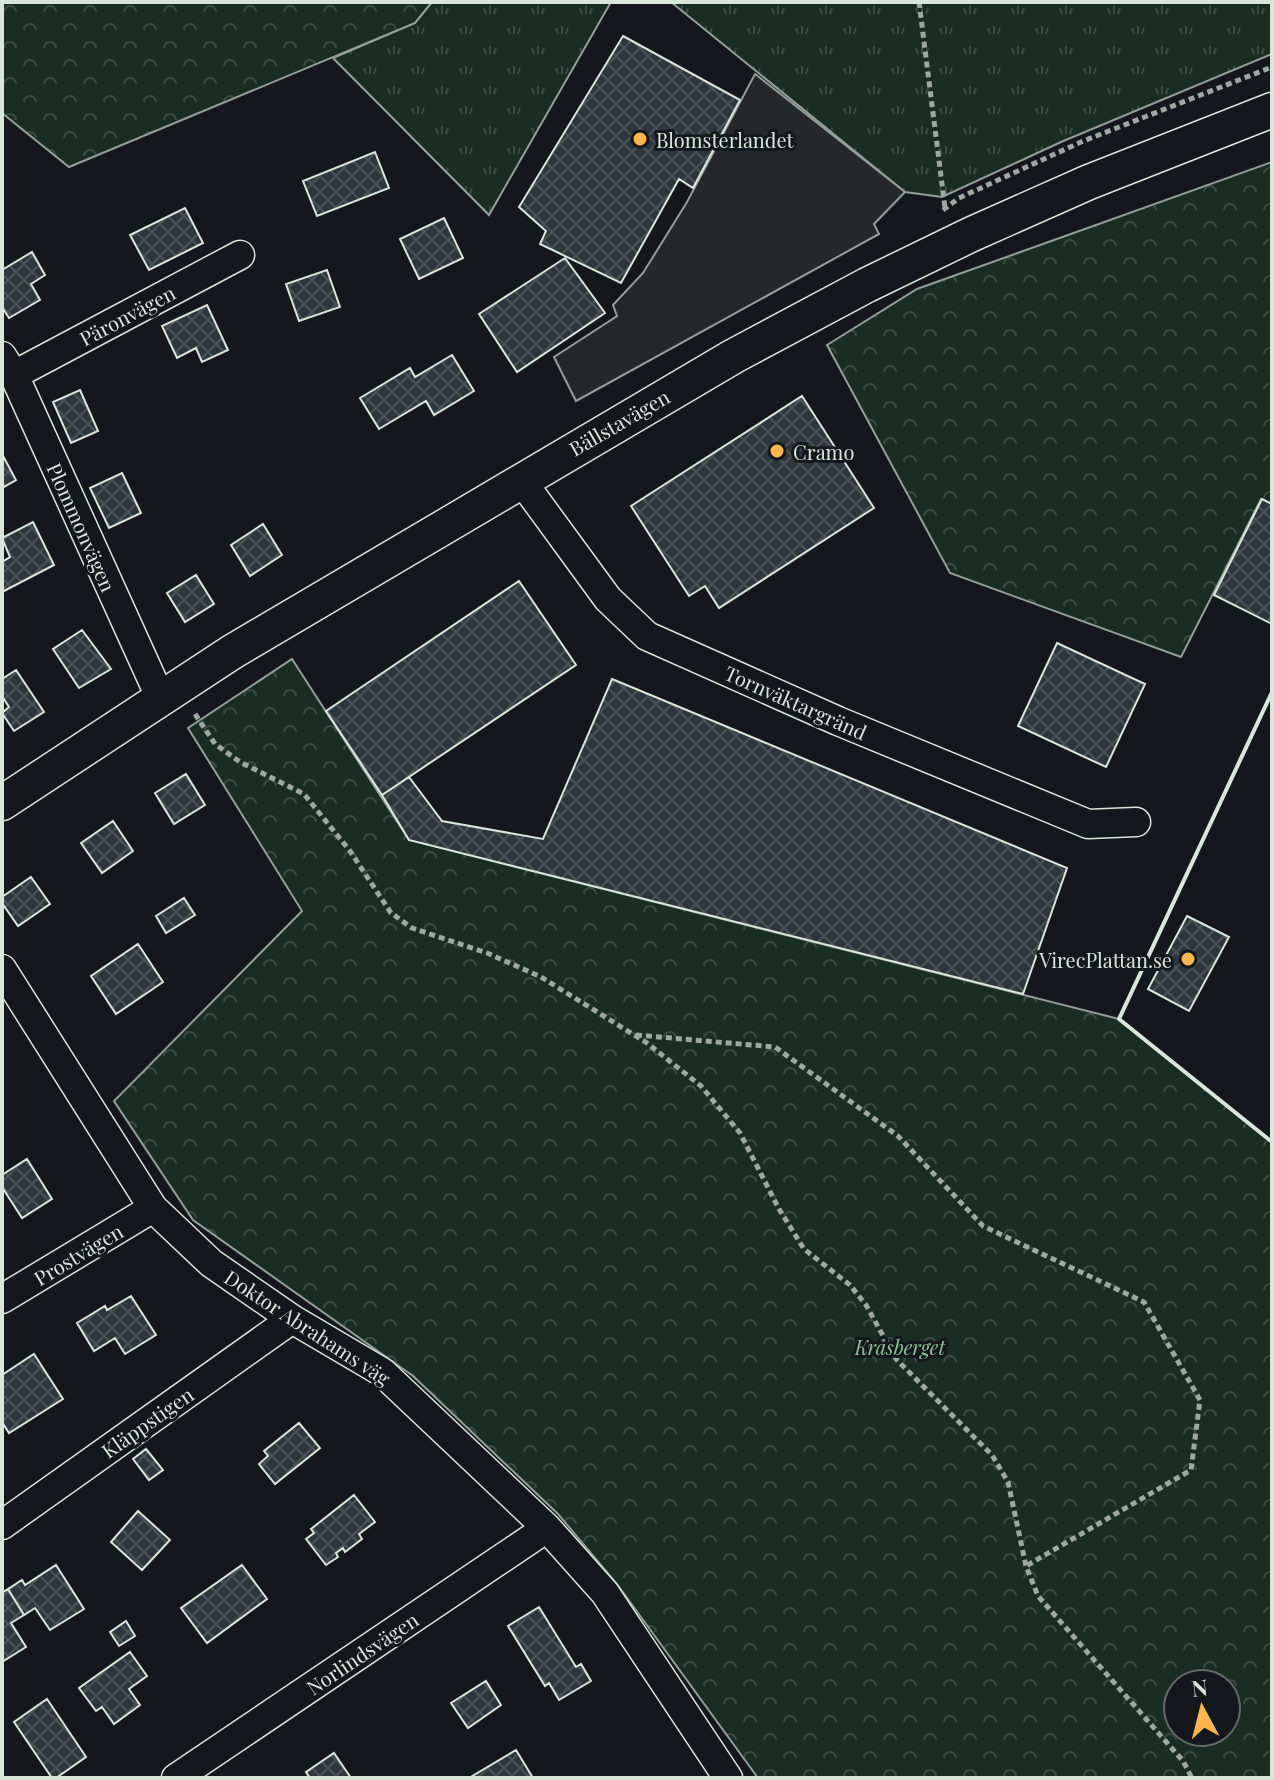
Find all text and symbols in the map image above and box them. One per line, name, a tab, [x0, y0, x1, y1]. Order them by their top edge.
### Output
place label: Blomsterlandet	[656, 126, 795, 153]
marker: Blomsterlandet	[631, 130, 649, 148]
street label: Päronvägen	[74, 278, 180, 352]
street label: Bällstavägen	[564, 382, 674, 462]
place label: Cramo	[793, 438, 854, 465]
marker: Cramo	[768, 442, 786, 460]
street label: Plommonvägen	[42, 458, 122, 596]
street label: Tornväktargränd	[721, 659, 872, 746]
place label: VirecPlattan.se	[1038, 946, 1172, 973]
marker: VirecPlattan.se	[1179, 950, 1197, 968]
street label: Prostvägen	[29, 1217, 128, 1291]
street label: Doktor Abrahams väg	[220, 1263, 397, 1391]
park label: Kråsberget	[854, 1333, 946, 1360]
street label: Kläppstigen	[96, 1380, 198, 1464]
street label: Norlindsvägen	[301, 1606, 423, 1700]
north arrow	[1162, 1668, 1242, 1748]
text: N	[1190, 1671, 1209, 1703]

